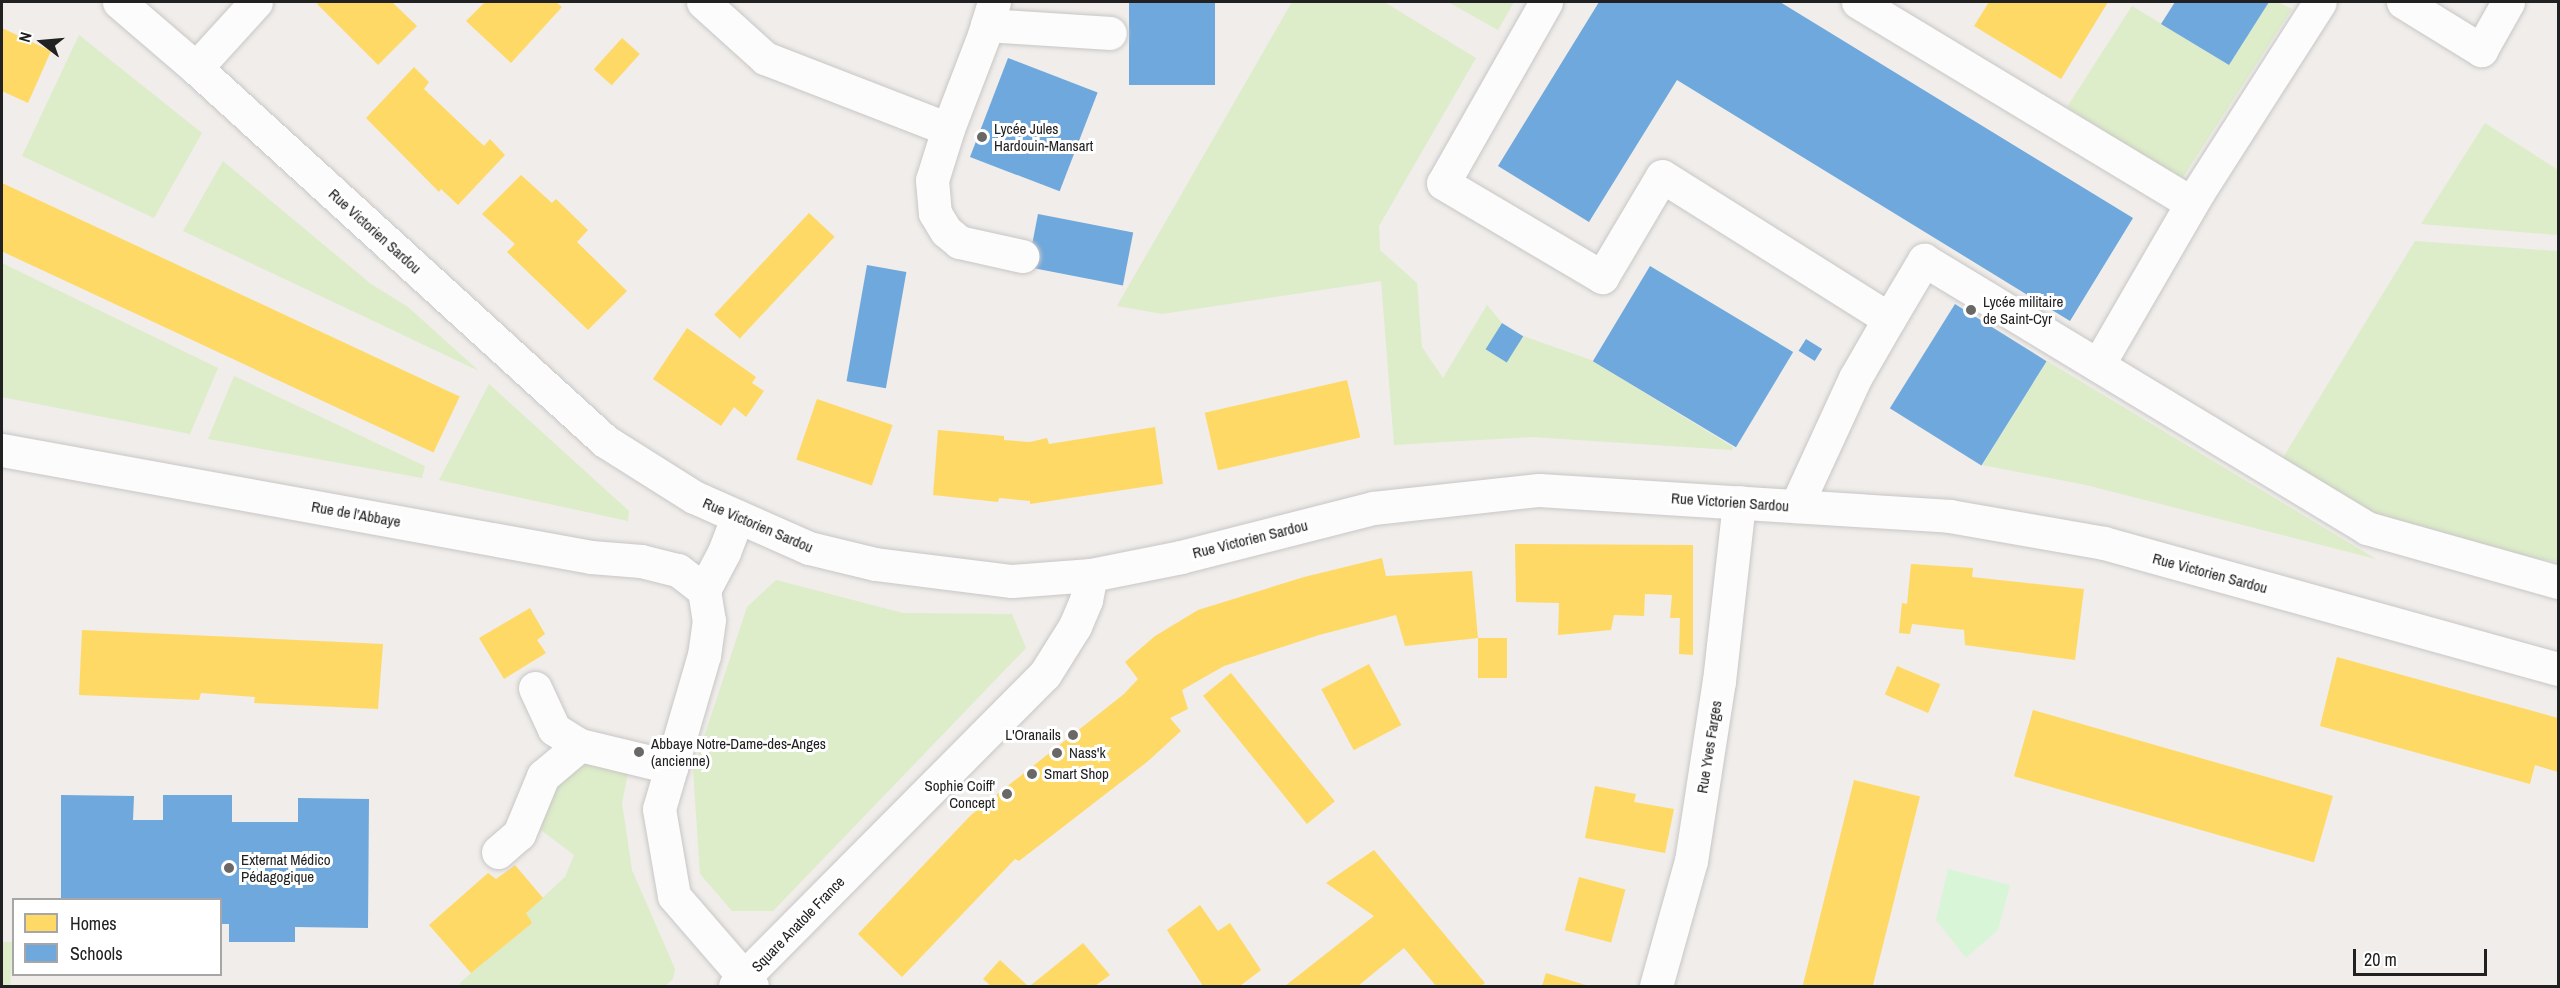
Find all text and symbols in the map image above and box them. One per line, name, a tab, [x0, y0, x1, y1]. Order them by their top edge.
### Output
north arrow	[12, 12, 72, 72]
text: N	[13, 29, 37, 45]
place label: Lycée Jules Hardouin-Mansart	[994, 119, 1093, 154]
marker: Lycée Jules Hardouin-Mansart	[975, 130, 989, 144]
street label: Rue Victorien Sardou	[325, 185, 425, 277]
place label: Lycée militaire de Saint-Cyr	[1983, 292, 2063, 327]
marker: Lycée militaire de Saint-Cyr	[1964, 303, 1978, 317]
street label: Rue Victorien Sardou	[1670, 489, 1790, 515]
street label: Rue Victorien Sardou	[700, 494, 816, 556]
street label: Rue de l’Abbaye	[310, 497, 402, 531]
street label: Rue Victorien Sardou	[1191, 516, 1309, 562]
street label: Rue Victorien Sardou	[2151, 549, 2269, 597]
street label: Rue Yves Farges	[1693, 699, 1725, 795]
place label: L'Oranails	[1005, 726, 1061, 744]
marker: L'Oranails	[1066, 728, 1080, 742]
place label: Abbaye Notre-Dame-des-Anges (ancienne)	[651, 734, 826, 769]
place label: Nass'k	[1069, 744, 1106, 762]
marker: Abbaye Notre-Dame-des-Anges (ancienne)	[632, 745, 646, 759]
marker: Nass'k	[1050, 746, 1064, 760]
place label: Smart Shop	[1044, 765, 1109, 783]
marker: Smart Shop	[1025, 767, 1039, 781]
place label: Sophie Coiff' Concept	[924, 776, 995, 811]
marker: Sophie Coiff' Concept	[1000, 787, 1014, 801]
place label: Externat Médico Pédagogique	[241, 850, 331, 885]
marker: Externat Médico Pédagogique	[222, 861, 236, 875]
street label: Square Anatole France	[748, 872, 848, 976]
legend	[12, 898, 222, 976]
text: Homes	[70, 911, 117, 936]
scale bar	[2356, 937, 2490, 975]
text: Schools	[70, 941, 123, 966]
text: 20 m	[2364, 947, 2397, 972]

